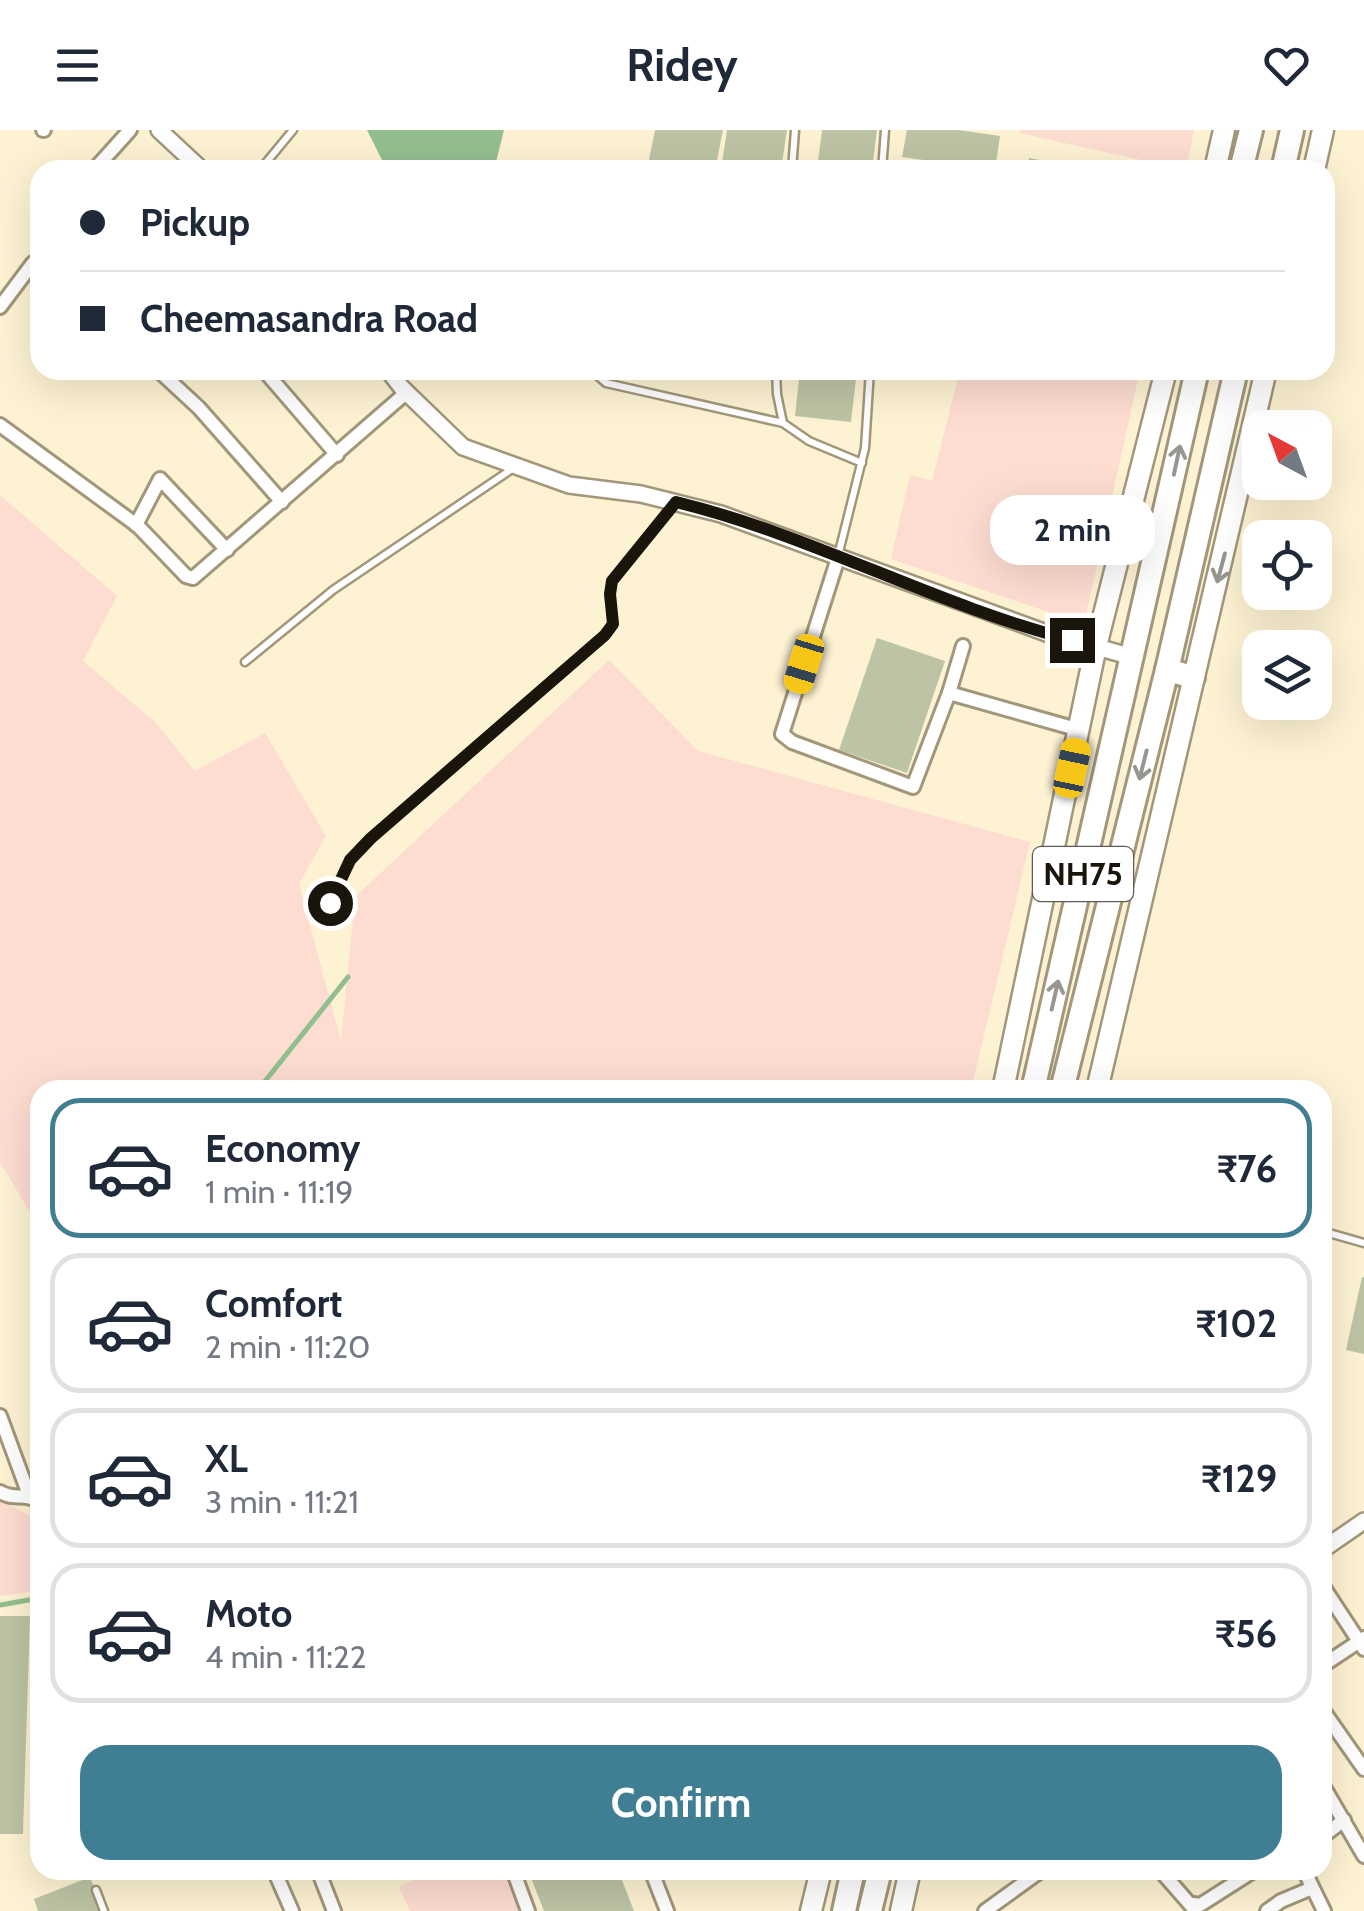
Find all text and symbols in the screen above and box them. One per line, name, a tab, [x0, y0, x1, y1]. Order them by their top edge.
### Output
icon: menu	[50, 38, 105, 93]
text: Ridey	[626, 38, 738, 92]
icon: heart	[1259, 38, 1314, 93]
text: Pickup	[140, 199, 250, 246]
text: Cheemasandra Road	[140, 295, 478, 342]
north arrow	[1242, 410, 1332, 500]
map controls	[1242, 410, 1332, 720]
one-way arrow	[1169, 444, 1187, 476]
callout: 2 min	[990, 495, 1154, 565]
text: 2 min	[1034, 510, 1111, 549]
button: locate	[1242, 520, 1332, 610]
one-way arrow	[1211, 551, 1230, 583]
route end	[1050, 618, 1095, 663]
button: layers	[1242, 630, 1332, 720]
car	[781, 631, 827, 697]
car	[1051, 736, 1093, 800]
one-way arrow	[1133, 748, 1151, 780]
road number: NH75	[1033, 847, 1133, 901]
route start	[308, 881, 353, 926]
one-way arrow	[1047, 980, 1065, 1012]
icon: car	[85, 1123, 175, 1213]
text: Economy	[205, 1125, 360, 1172]
text: ₹76	[1216, 1145, 1277, 1192]
text: 1 min · 11:19	[205, 1172, 354, 1211]
icon: car	[85, 1278, 175, 1368]
text: Comfort	[205, 1280, 342, 1327]
text: ₹102	[1195, 1300, 1277, 1347]
text: 2 min · 11:20	[205, 1327, 370, 1366]
icon: car	[85, 1433, 175, 1523]
text: XL	[205, 1435, 248, 1482]
text: ₹129	[1201, 1455, 1277, 1502]
text: 3 min · 11:21	[205, 1482, 359, 1521]
icon: car	[85, 1588, 175, 1678]
text: Moto	[205, 1590, 292, 1637]
text: ₹56	[1215, 1610, 1277, 1657]
text: 4 min · 11:22	[205, 1637, 367, 1676]
button: Confirm	[80, 1745, 1282, 1860]

